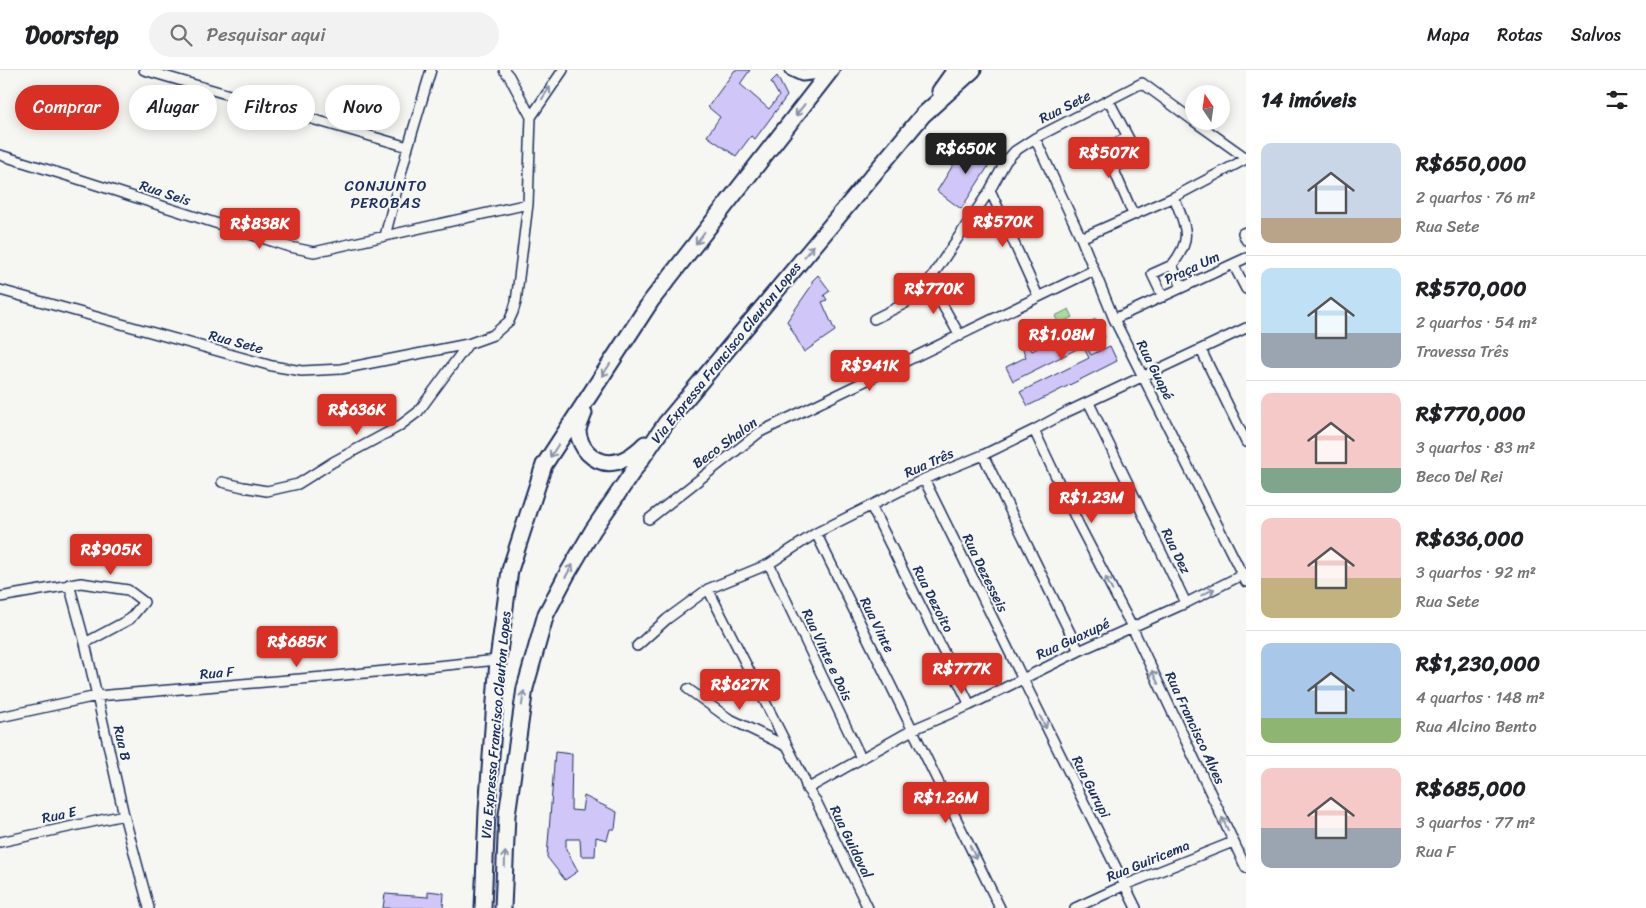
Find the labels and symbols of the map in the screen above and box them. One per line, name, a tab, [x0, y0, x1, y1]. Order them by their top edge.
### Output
street label: Rua Sete	[1035, 83, 1095, 131]
north arrow	[1185, 85, 1230, 130]
one-way arrow	[542, 87, 552, 101]
one-way arrow	[794, 103, 805, 116]
pin: R$650K	[925, 132, 1007, 175]
pin: R$507K	[1068, 136, 1150, 179]
street label: Rua Seis	[136, 173, 194, 213]
district label: CONJUNTO PEROBAS	[345, 173, 427, 216]
pin: R$570K	[962, 206, 1044, 248]
pin: R$838K	[219, 208, 301, 250]
one-way arrow	[694, 231, 705, 244]
street label: Praça Um	[1160, 244, 1224, 292]
one-way arrow	[804, 245, 815, 258]
street label: Via Expressa Francisco Cleuton Lopes	[644, 256, 808, 450]
pin: R$770K	[893, 272, 975, 315]
pin: R$1.08M	[1016, 318, 1108, 361]
street label: Rua Sete	[206, 323, 266, 361]
street label: Rua Guapé	[1129, 336, 1181, 404]
pin: R$941K	[829, 350, 911, 392]
one-way arrow	[601, 363, 611, 377]
pin: R$636K	[316, 394, 398, 436]
street label: Beco Shalon	[687, 410, 763, 475]
street label: Rua Três	[900, 441, 958, 485]
one-way arrow	[548, 443, 558, 457]
pin: R$1.23M	[1046, 482, 1138, 524]
street label: Rua Dez	[1154, 524, 1198, 579]
street label: Rua Dezesseis	[955, 529, 1015, 617]
pin: R$905K	[70, 534, 152, 576]
street label: Rua Dezoito	[905, 561, 961, 637]
one-way arrow	[564, 564, 574, 578]
one-way arrow	[1104, 577, 1114, 592]
one-way arrow	[1200, 587, 1215, 597]
street label: Rua Vinte	[853, 593, 901, 657]
street label: Rua Vinte e Dois	[795, 604, 860, 706]
street label: Via Expressa Francisco Cleuton Lopes	[474, 610, 518, 840]
street label: Rua Guaxupé	[1032, 611, 1114, 667]
pin: R$685K	[256, 626, 338, 668]
pin: R$777K	[921, 652, 1003, 695]
street label: Rua F	[199, 659, 237, 687]
street label: Rua Francisco Alves	[1158, 667, 1232, 789]
pin: R$627K	[699, 668, 781, 711]
one-way arrow	[1150, 670, 1160, 685]
one-way arrow	[518, 690, 528, 706]
one-way arrow	[1039, 714, 1048, 729]
street label: Rua B	[106, 723, 138, 763]
street label: Rua Gurupi	[1065, 751, 1118, 824]
pin: R$1.26M	[900, 782, 992, 824]
street label: Rua E	[40, 799, 80, 831]
street label: Rua Guidoval	[822, 801, 880, 884]
one-way arrow	[1220, 817, 1229, 832]
street label: Rua Guiricema	[1103, 833, 1193, 889]
one-way arrow	[969, 844, 978, 859]
one-way arrow	[500, 852, 510, 868]

